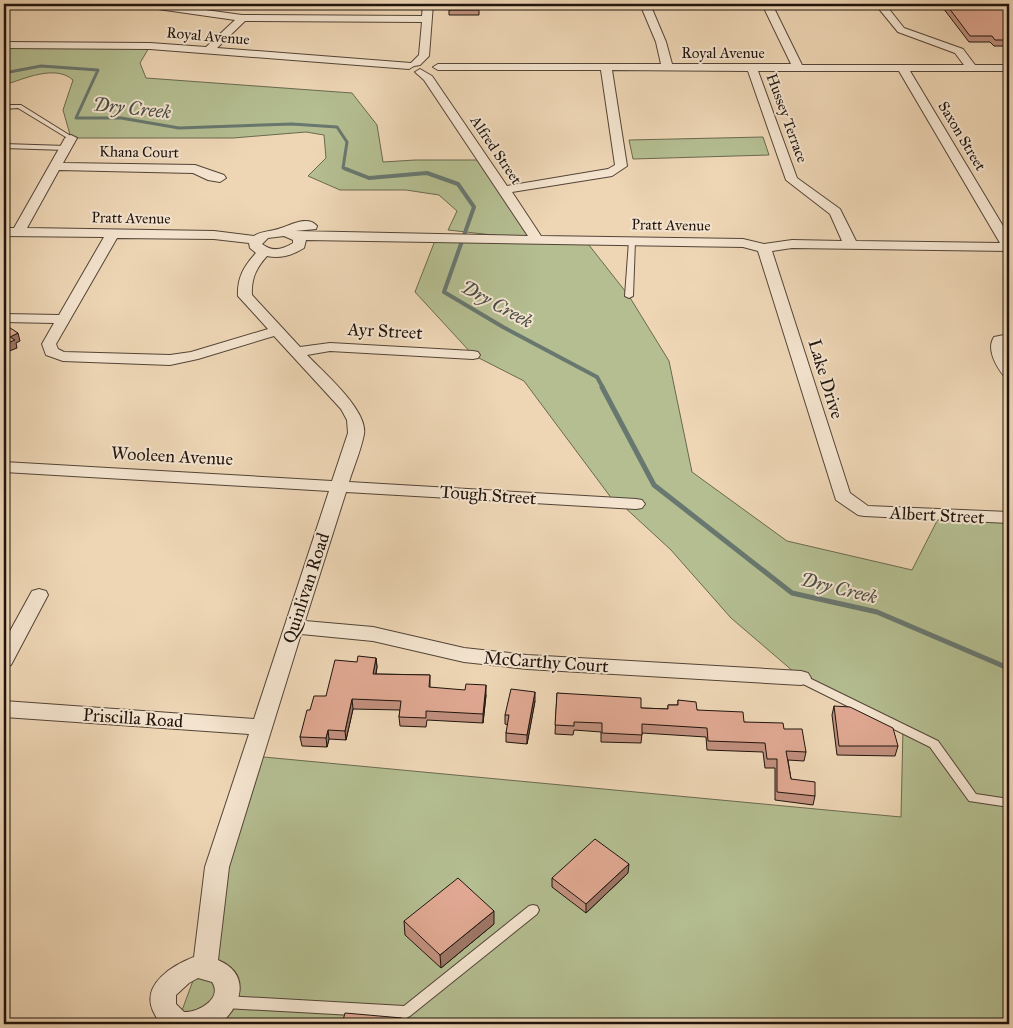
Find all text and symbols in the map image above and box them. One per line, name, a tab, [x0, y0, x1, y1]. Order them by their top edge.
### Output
street label: Royal Avenue	[166, 23, 250, 49]
street label: Royal Avenue	[681, 44, 765, 62]
street label: Hussey Terrace	[763, 71, 811, 165]
water label: Dry Creek	[92, 92, 173, 124]
street label: Saxon Street	[934, 98, 990, 175]
street label: Alfred Street	[466, 111, 526, 188]
street label: Khana Court	[99, 142, 180, 162]
street label: Pratt Avenue	[91, 208, 171, 228]
street label: Pratt Avenue	[631, 215, 711, 235]
water label: Dry Creek	[457, 275, 537, 333]
street label: Ayr Street	[346, 318, 424, 344]
street label: Lake Drive	[803, 337, 849, 421]
street label: Wooleen Avenue	[110, 442, 234, 470]
street label: Tough Street	[439, 481, 538, 510]
street label: Albert Street	[888, 501, 986, 529]
street label: Quinlivan Road	[278, 530, 334, 646]
water label: Dry Creek	[798, 567, 880, 609]
street label: McCarthy Court	[483, 647, 610, 677]
street label: Priscilla Road	[82, 704, 184, 732]

